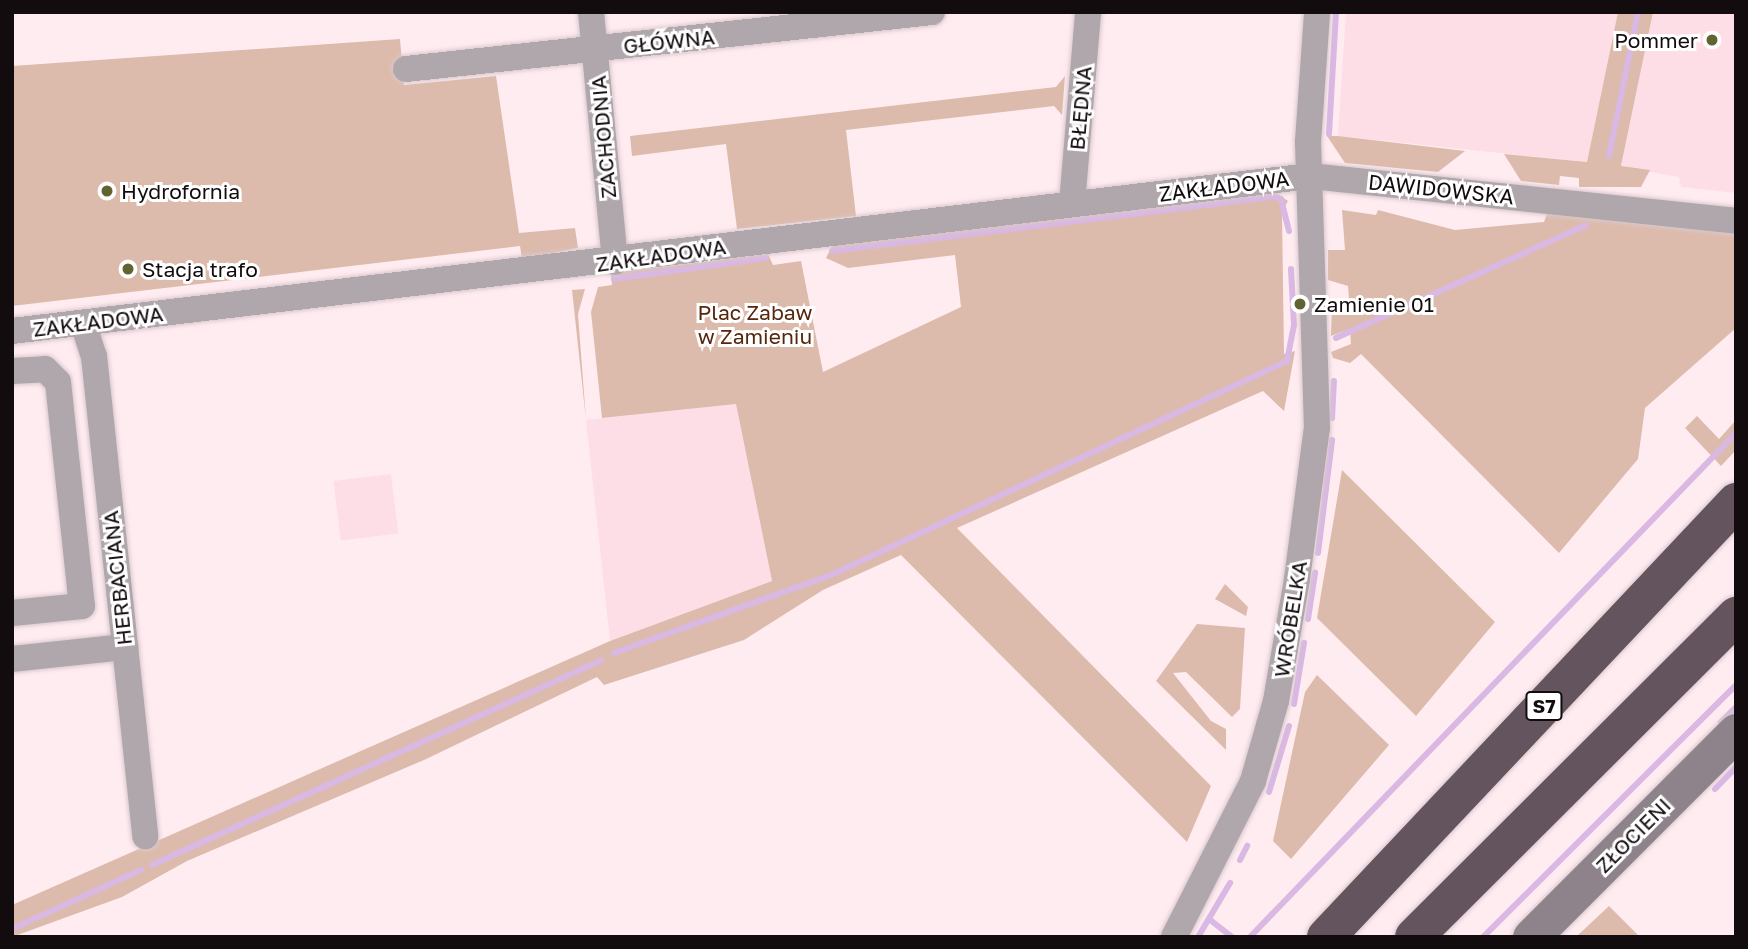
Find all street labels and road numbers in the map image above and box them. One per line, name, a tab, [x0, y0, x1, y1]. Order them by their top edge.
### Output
street label: GŁÓWNA	[622, 24, 716, 58]
street label: BŁĘDNA	[1064, 65, 1096, 151]
street label: ZACHODNIA	[585, 74, 621, 200]
street label: ZAKŁADOWA	[1158, 166, 1290, 206]
street label: DAWIDOWSKA	[1367, 169, 1515, 209]
street label: ZAKŁADOWA	[594, 233, 728, 277]
street label: ZAKŁADOWA	[32, 301, 164, 341]
street label: HERBACIANA	[97, 509, 137, 647]
street label: WRÓBELKA	[1268, 559, 1312, 679]
road number: S7	[1525, 691, 1563, 722]
street label: ZŁOCIENI	[1590, 792, 1676, 878]

